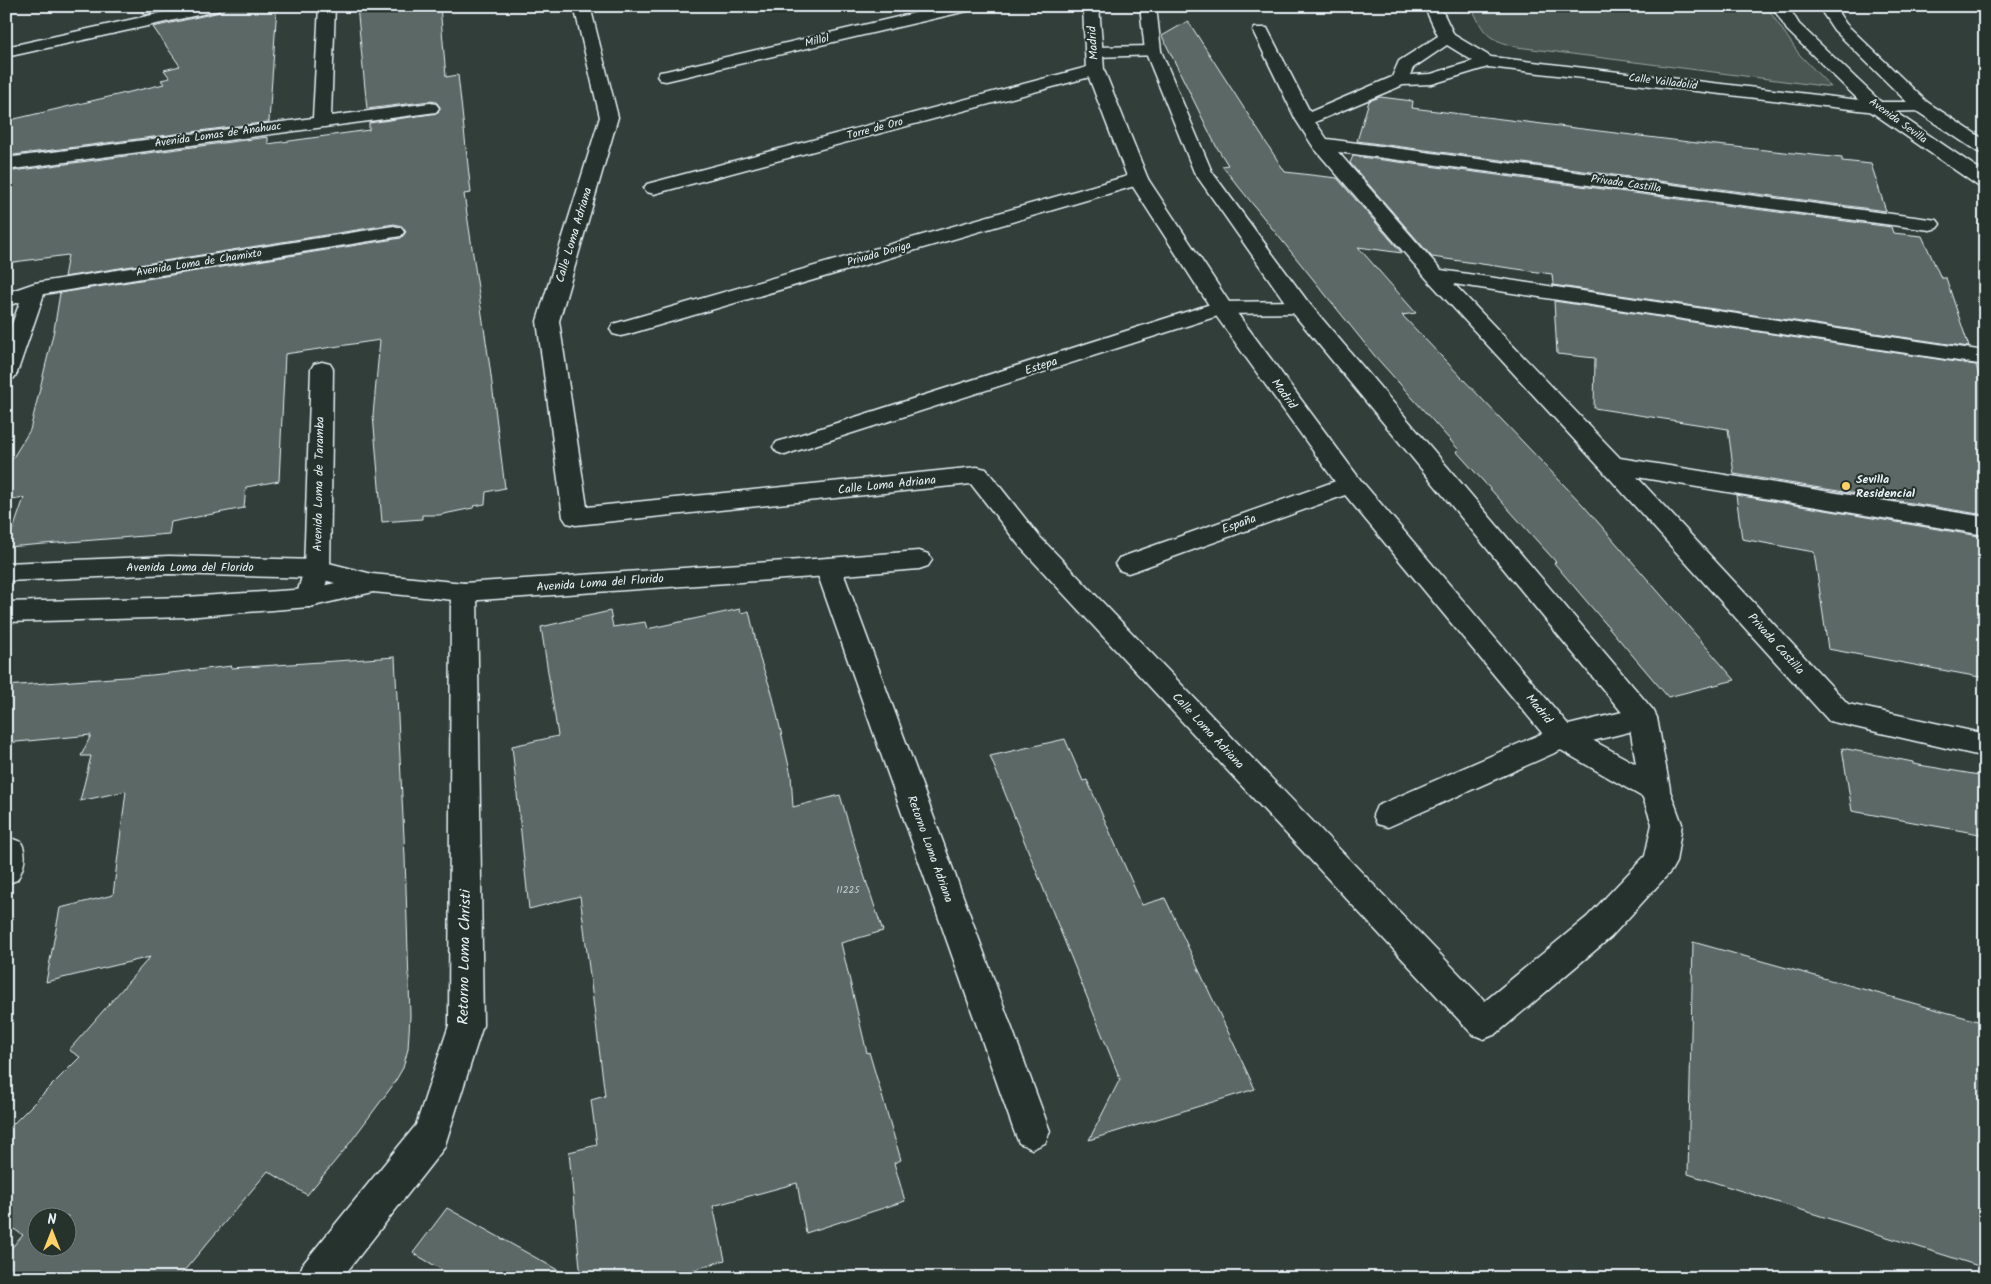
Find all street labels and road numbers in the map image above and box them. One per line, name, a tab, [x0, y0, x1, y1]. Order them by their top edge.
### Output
street label: Madrid	[1082, 24, 1104, 61]
street label: Millol	[803, 29, 831, 53]
street label: Calle Valladolid	[1627, 69, 1699, 95]
street label: Avenida Sevilla	[1865, 94, 1931, 148]
street label: Torre de Oro	[845, 113, 905, 145]
street label: Avenida Lomas de Anahuac	[154, 117, 283, 153]
street label: Privada Castilla	[1590, 170, 1662, 198]
street label: Calle Loma Adriana	[550, 185, 598, 285]
street label: Privada Doriga	[845, 236, 913, 272]
street label: Avenida Loma de Chamixto	[135, 244, 263, 282]
street label: Estepa	[1022, 352, 1060, 380]
street label: Madrid	[1266, 375, 1302, 414]
street label: Avenida Loma de Taramba	[308, 416, 330, 552]
street label: Calle Loma Adriana	[837, 470, 937, 500]
street label: España	[1219, 509, 1259, 539]
street label: Avenida Loma del Florido	[126, 558, 254, 577]
street label: Avenida Loma del Florido	[536, 569, 664, 597]
street label: Privada Castilla	[1743, 609, 1809, 679]
street label: Calle Loma Adriana	[1167, 688, 1249, 774]
street label: Madrid	[1521, 690, 1558, 729]
street label: Retorno Loma Adriana	[902, 793, 958, 906]
street label: Retorno Loma Christi	[452, 888, 478, 1025]

